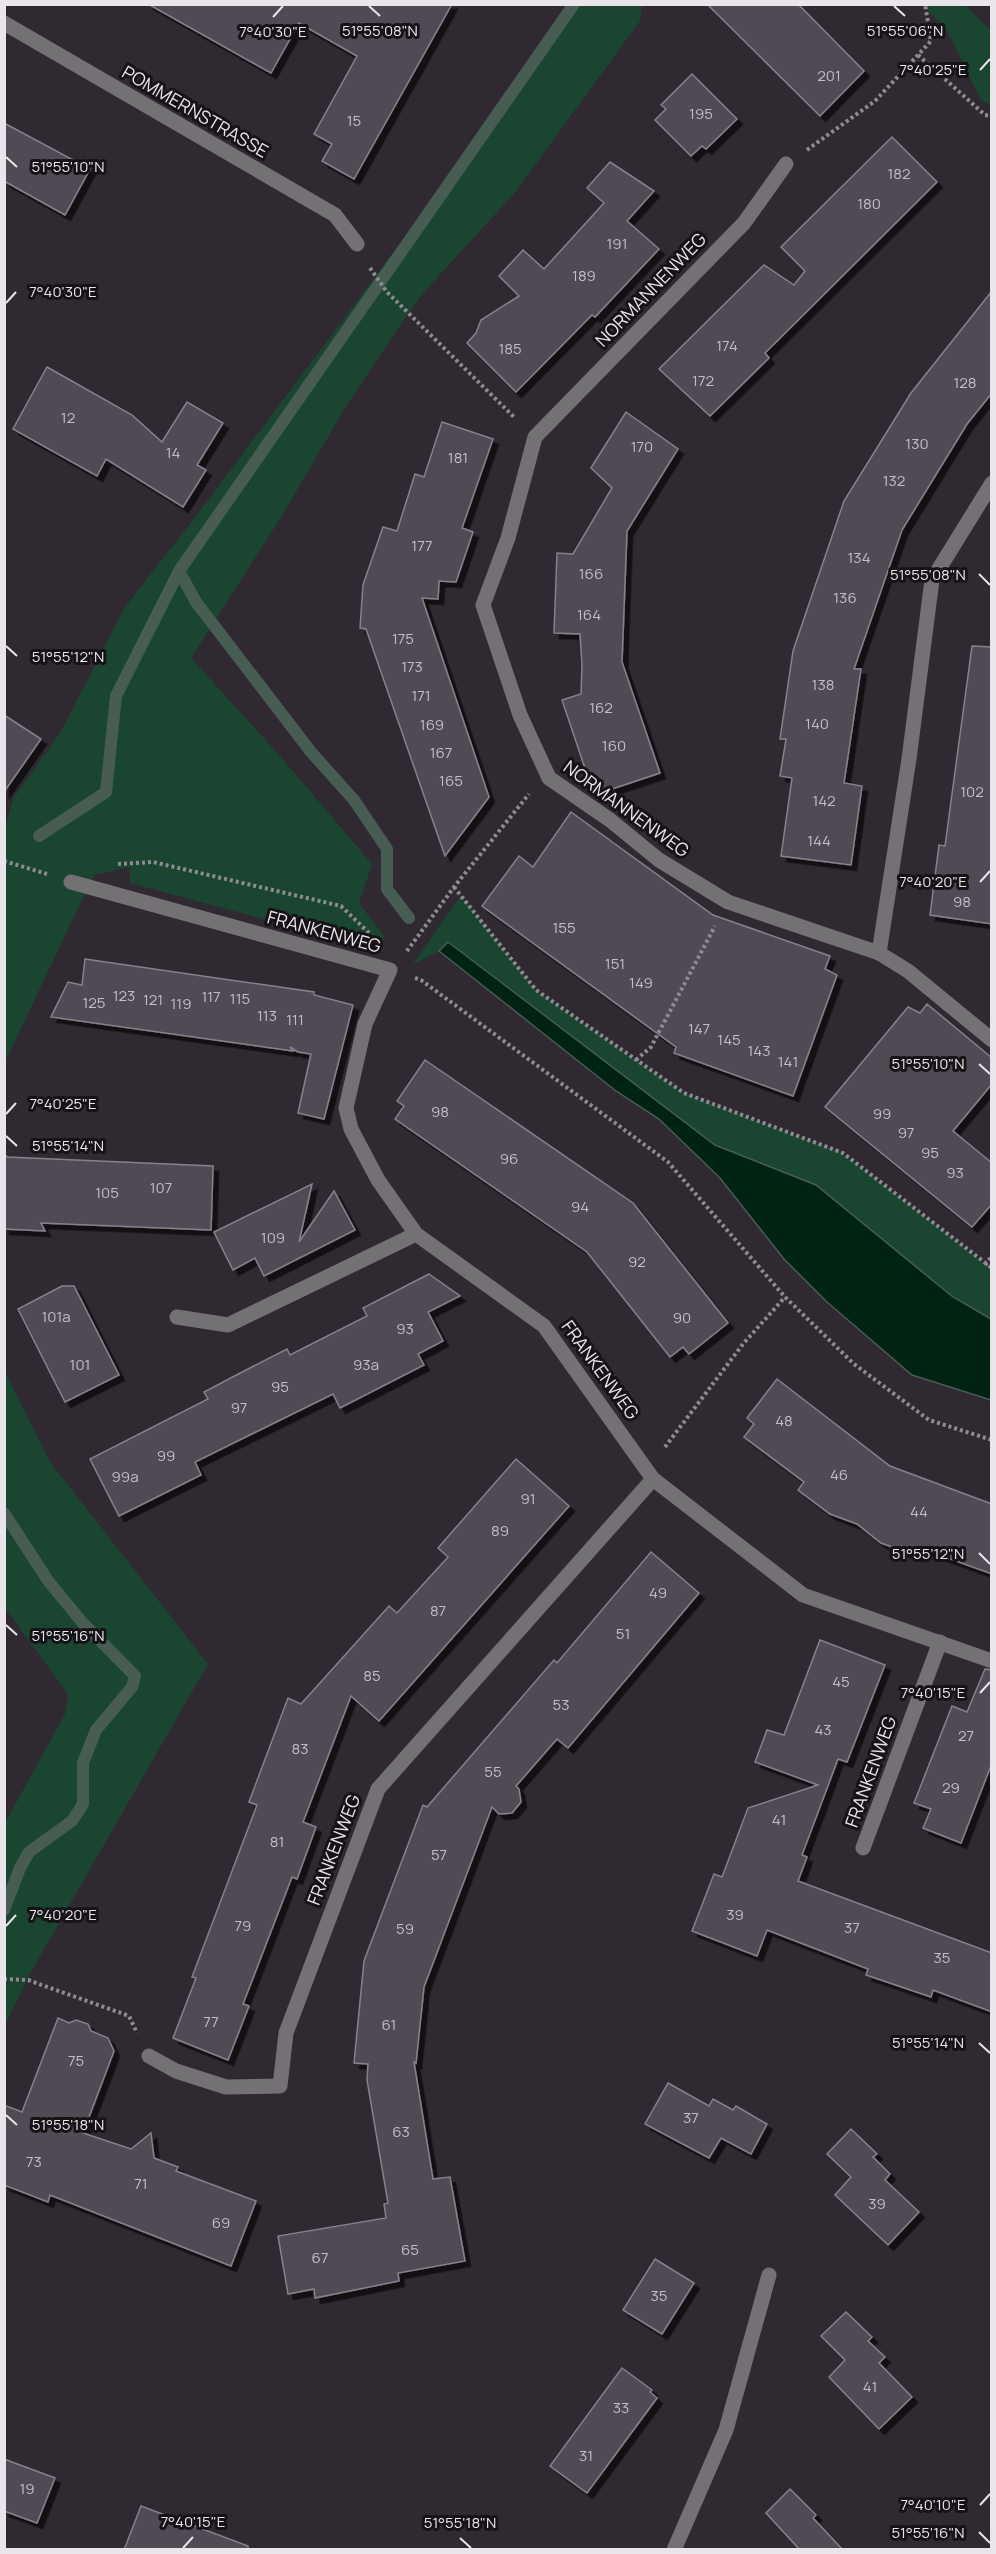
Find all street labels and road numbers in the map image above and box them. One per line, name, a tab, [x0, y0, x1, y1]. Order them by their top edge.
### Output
street label: POMMERNSTRASSE	[118, 59, 273, 163]
street label: NORMANNENWEG	[590, 227, 711, 351]
street label: NORMANNENWEG	[559, 754, 694, 862]
street label: FRANKENWEG	[265, 904, 384, 958]
street label: FRANKENWEG	[557, 1315, 645, 1424]
street label: FRANKENWEG	[839, 1712, 901, 1831]
street label: FRANKENWEG	[301, 1791, 365, 1908]

